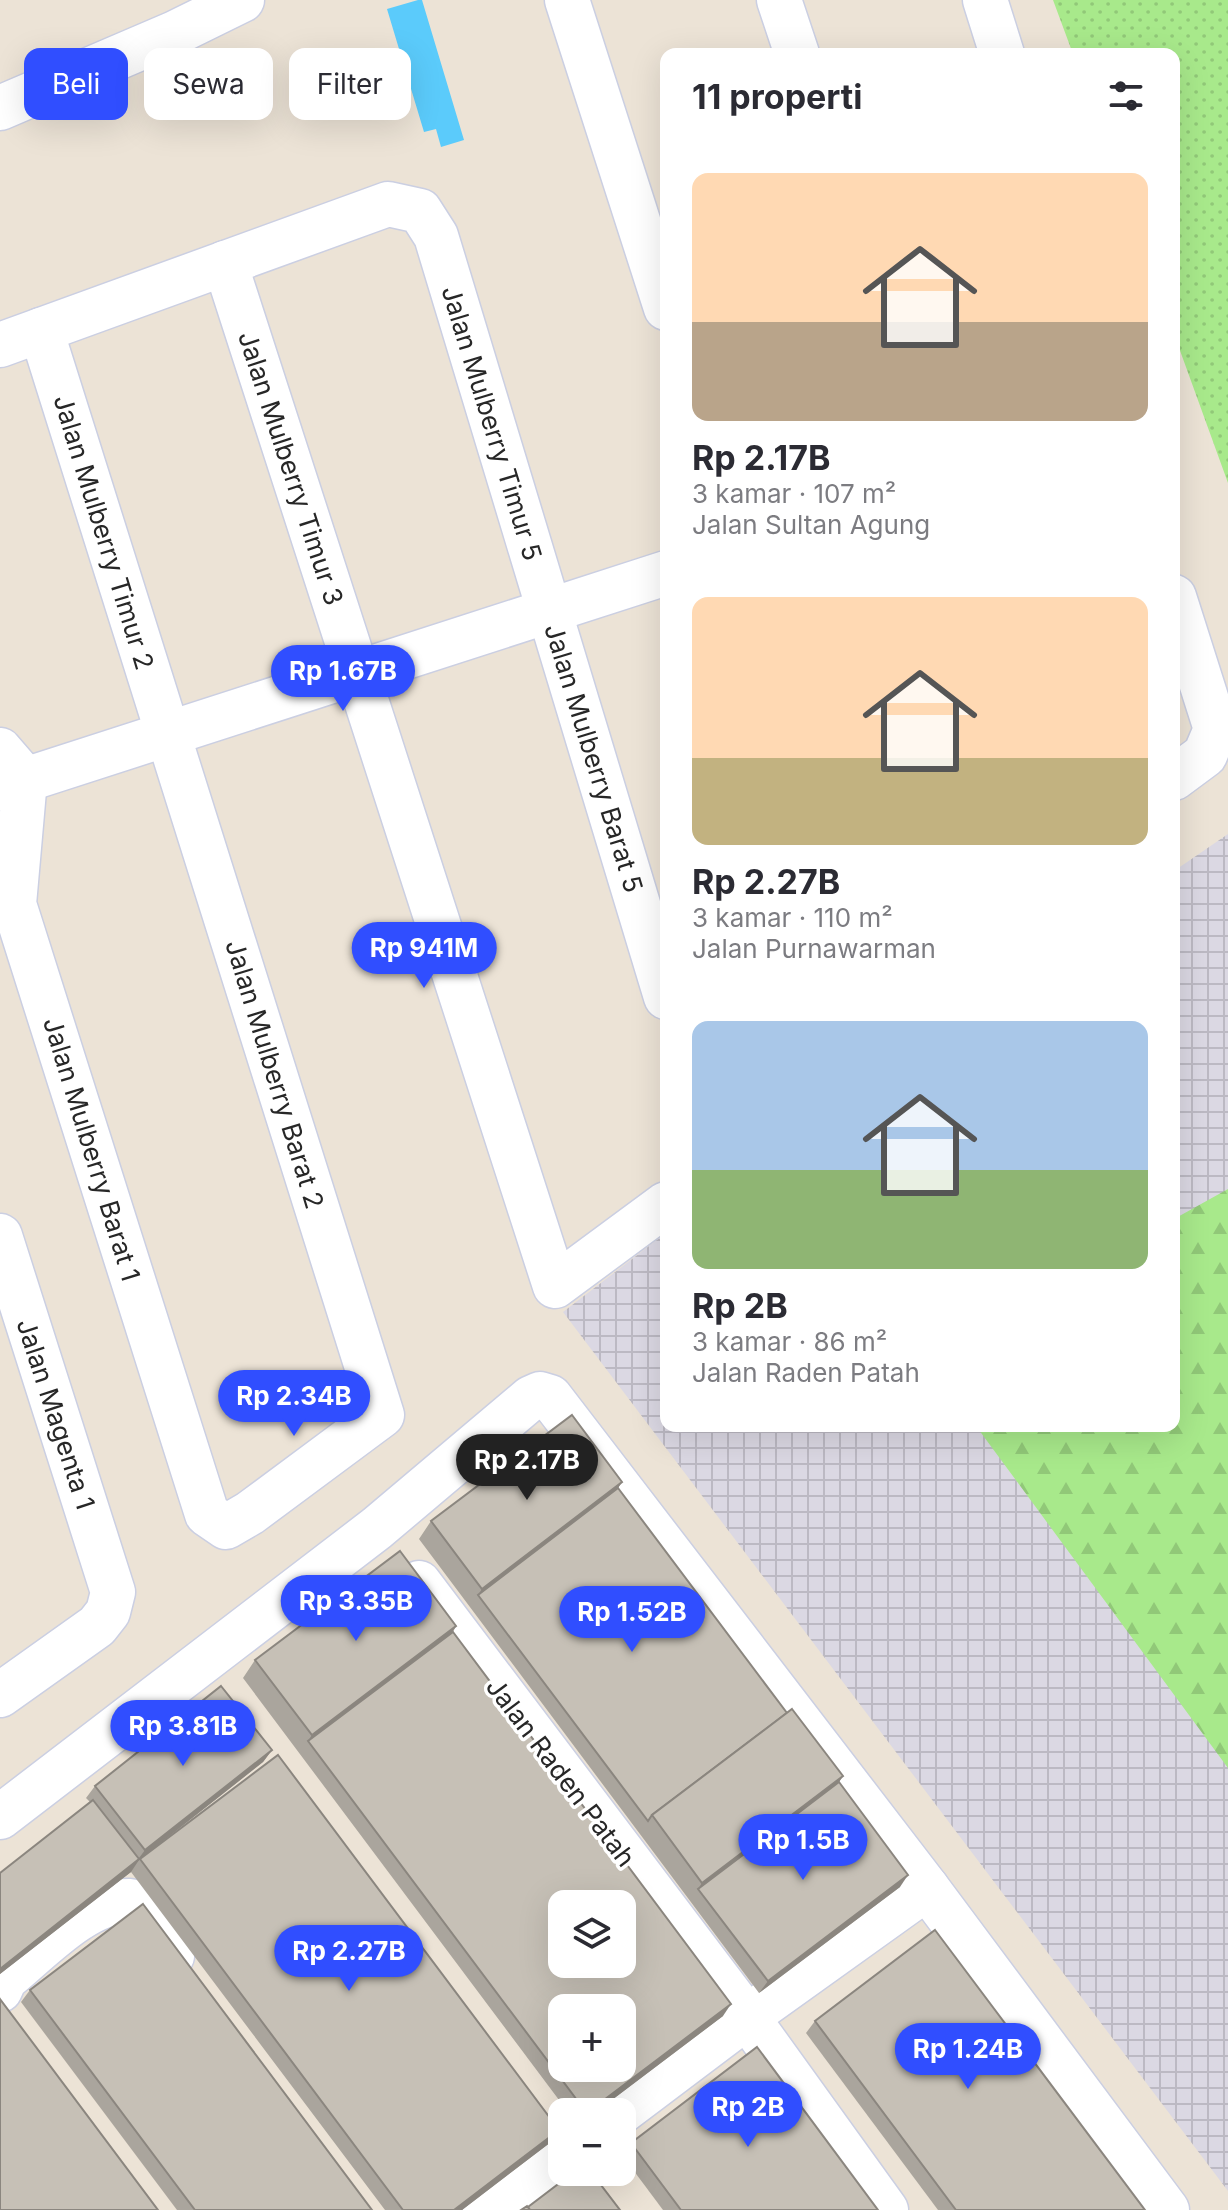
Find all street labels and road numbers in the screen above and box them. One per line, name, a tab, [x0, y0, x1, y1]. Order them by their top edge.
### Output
street label: Jalan Mulberry Timur 5	[435, 282, 549, 564]
street label: Jalan Mulberry Timur 3	[232, 327, 350, 609]
street label: Jalan Mulberry Timur 2	[47, 391, 161, 673]
street label: Jalan Mulberry Barat 5	[538, 620, 650, 896]
street label: Jalan Mulberry Barat 2	[219, 936, 331, 1212]
street label: Jalan Mulberry Barat 1	[37, 1013, 147, 1285]
street label: Jalan Magenta 1	[11, 1315, 101, 1513]
street label: Jalan Raden Patah	[480, 1672, 642, 1872]

